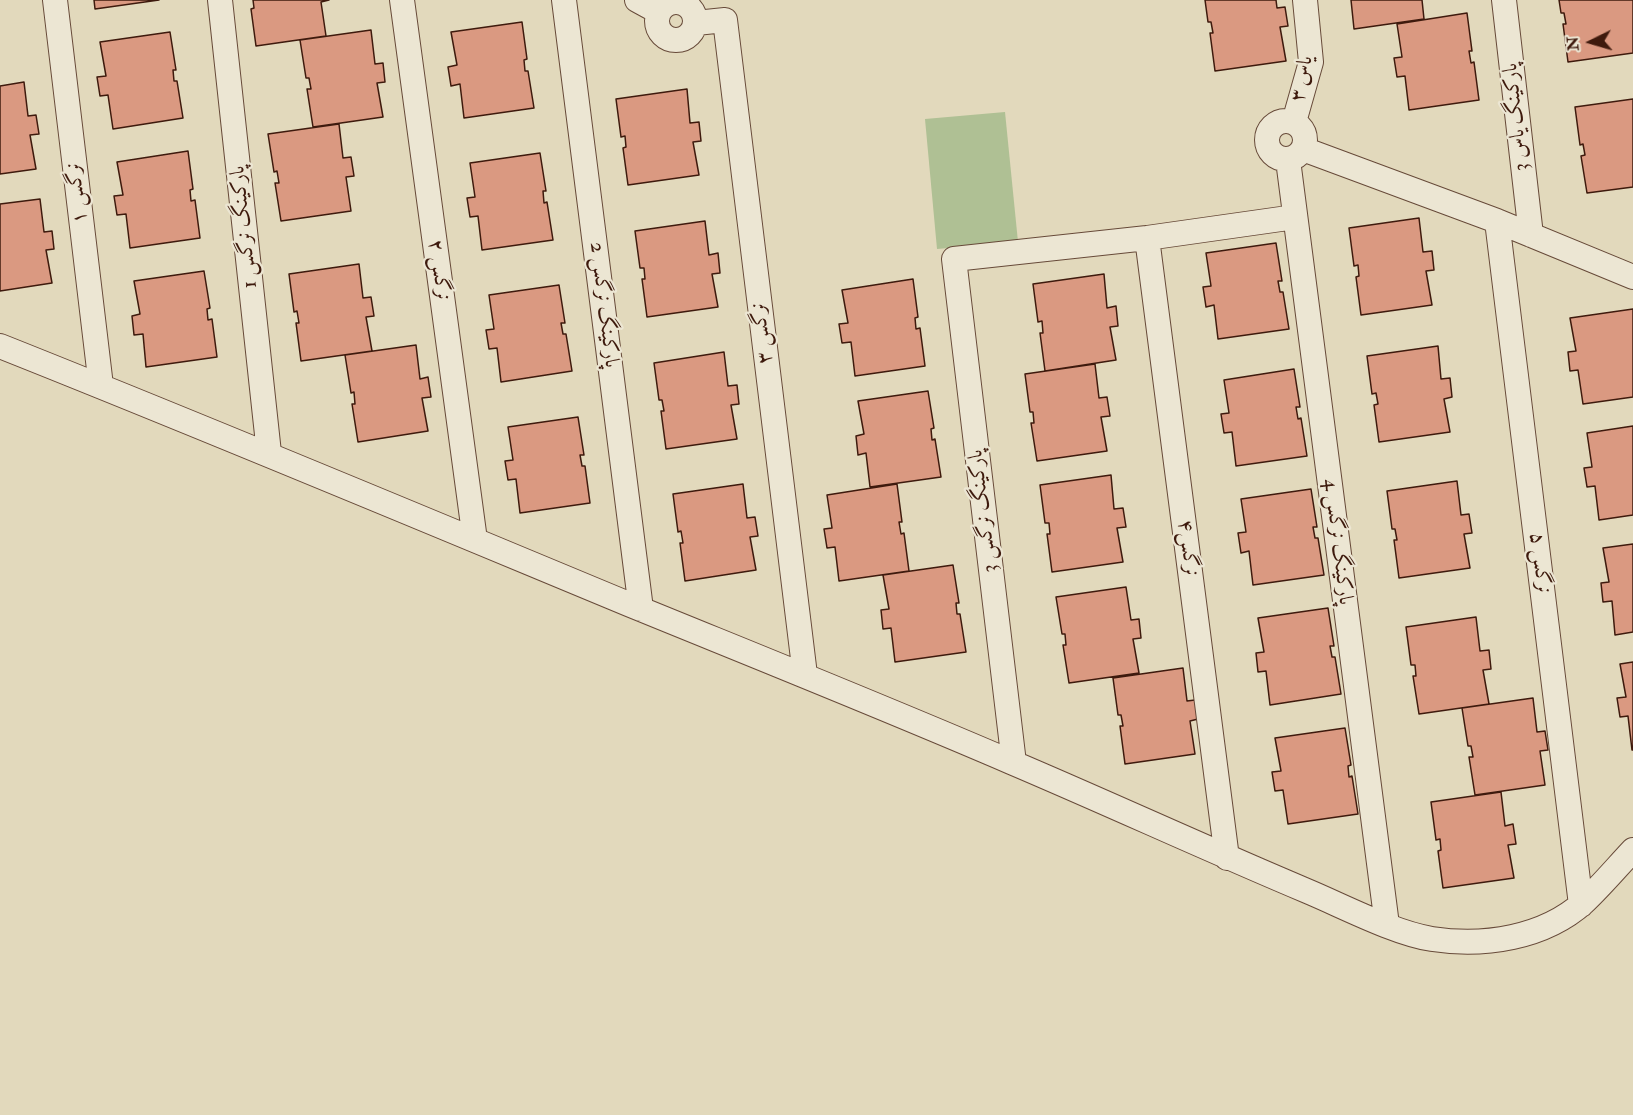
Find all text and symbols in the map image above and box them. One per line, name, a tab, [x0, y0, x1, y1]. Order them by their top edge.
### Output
north arrow	[1561, 12, 1621, 72]
text: N	[1562, 36, 1584, 52]
street label: یاس ۳	[1286, 54, 1320, 104]
street label: پارکینگ یاس 3	[1499, 62, 1535, 172]
street label: نرگس ۱	[62, 161, 94, 225]
street label: پارکینگ نرگس 1	[226, 164, 264, 290]
street label: نرگس ۲	[421, 238, 455, 302]
street label: پارکینگ نرگس 2	[583, 241, 623, 369]
street label: نرگس ۳	[747, 301, 779, 365]
street label: پارکینگ نرگس 3	[964, 448, 1004, 574]
street label: پارکینگ نرگس 4	[1317, 477, 1357, 607]
street label: نرگس۴	[1171, 518, 1203, 578]
street label: نرگس ۵	[1523, 531, 1555, 595]

